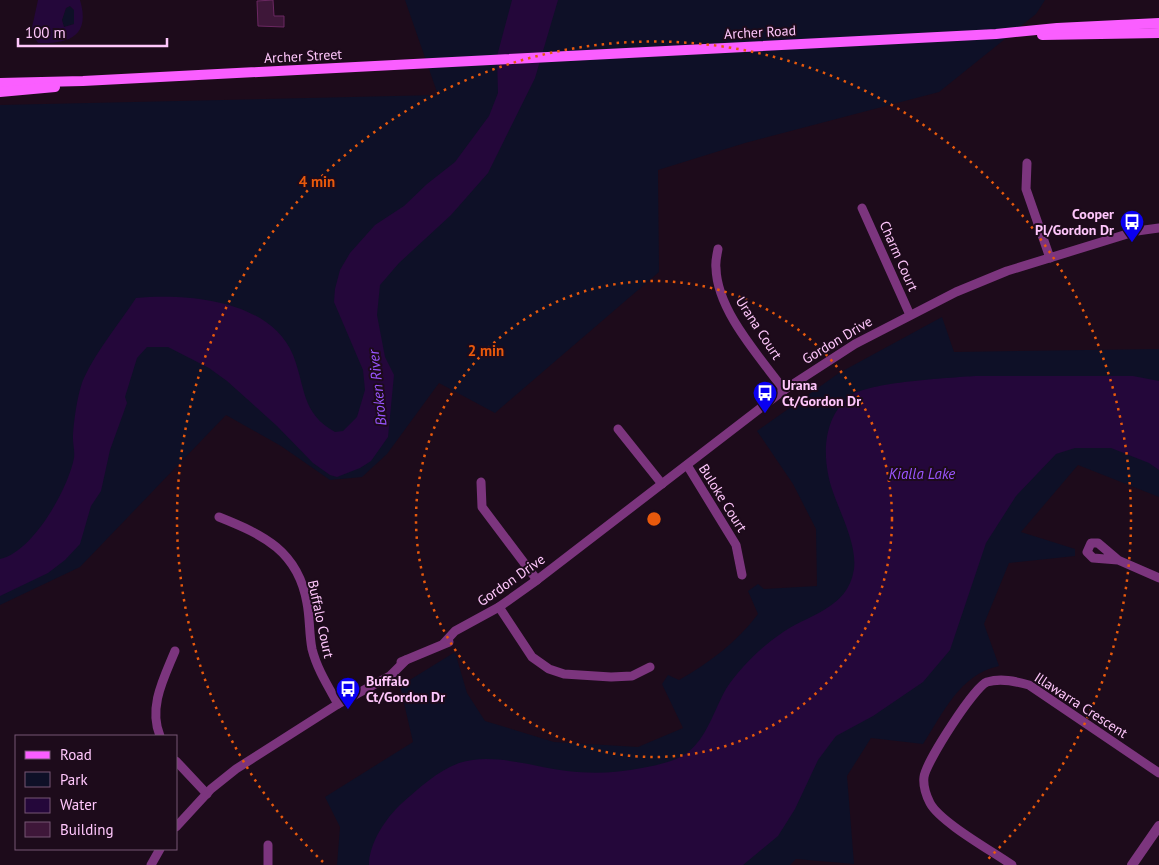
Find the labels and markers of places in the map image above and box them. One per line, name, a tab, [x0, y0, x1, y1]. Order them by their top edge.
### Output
place label: Cooper Pl/Gordon Dr	[1035, 205, 1114, 239]
bus stop icon: Cooper Pl/Gordon Dr	[1119, 209, 1145, 243]
place label: Urana Ct/Gordon Dr	[782, 376, 861, 410]
bus stop icon: Urana Ct/Gordon Dr	[752, 380, 778, 414]
centre of rings	[645, 510, 663, 528]
place label: Buffalo Ct/Gordon Dr	[366, 672, 445, 706]
bus stop icon: Buffalo Ct/Gordon Dr	[335, 676, 361, 710]

